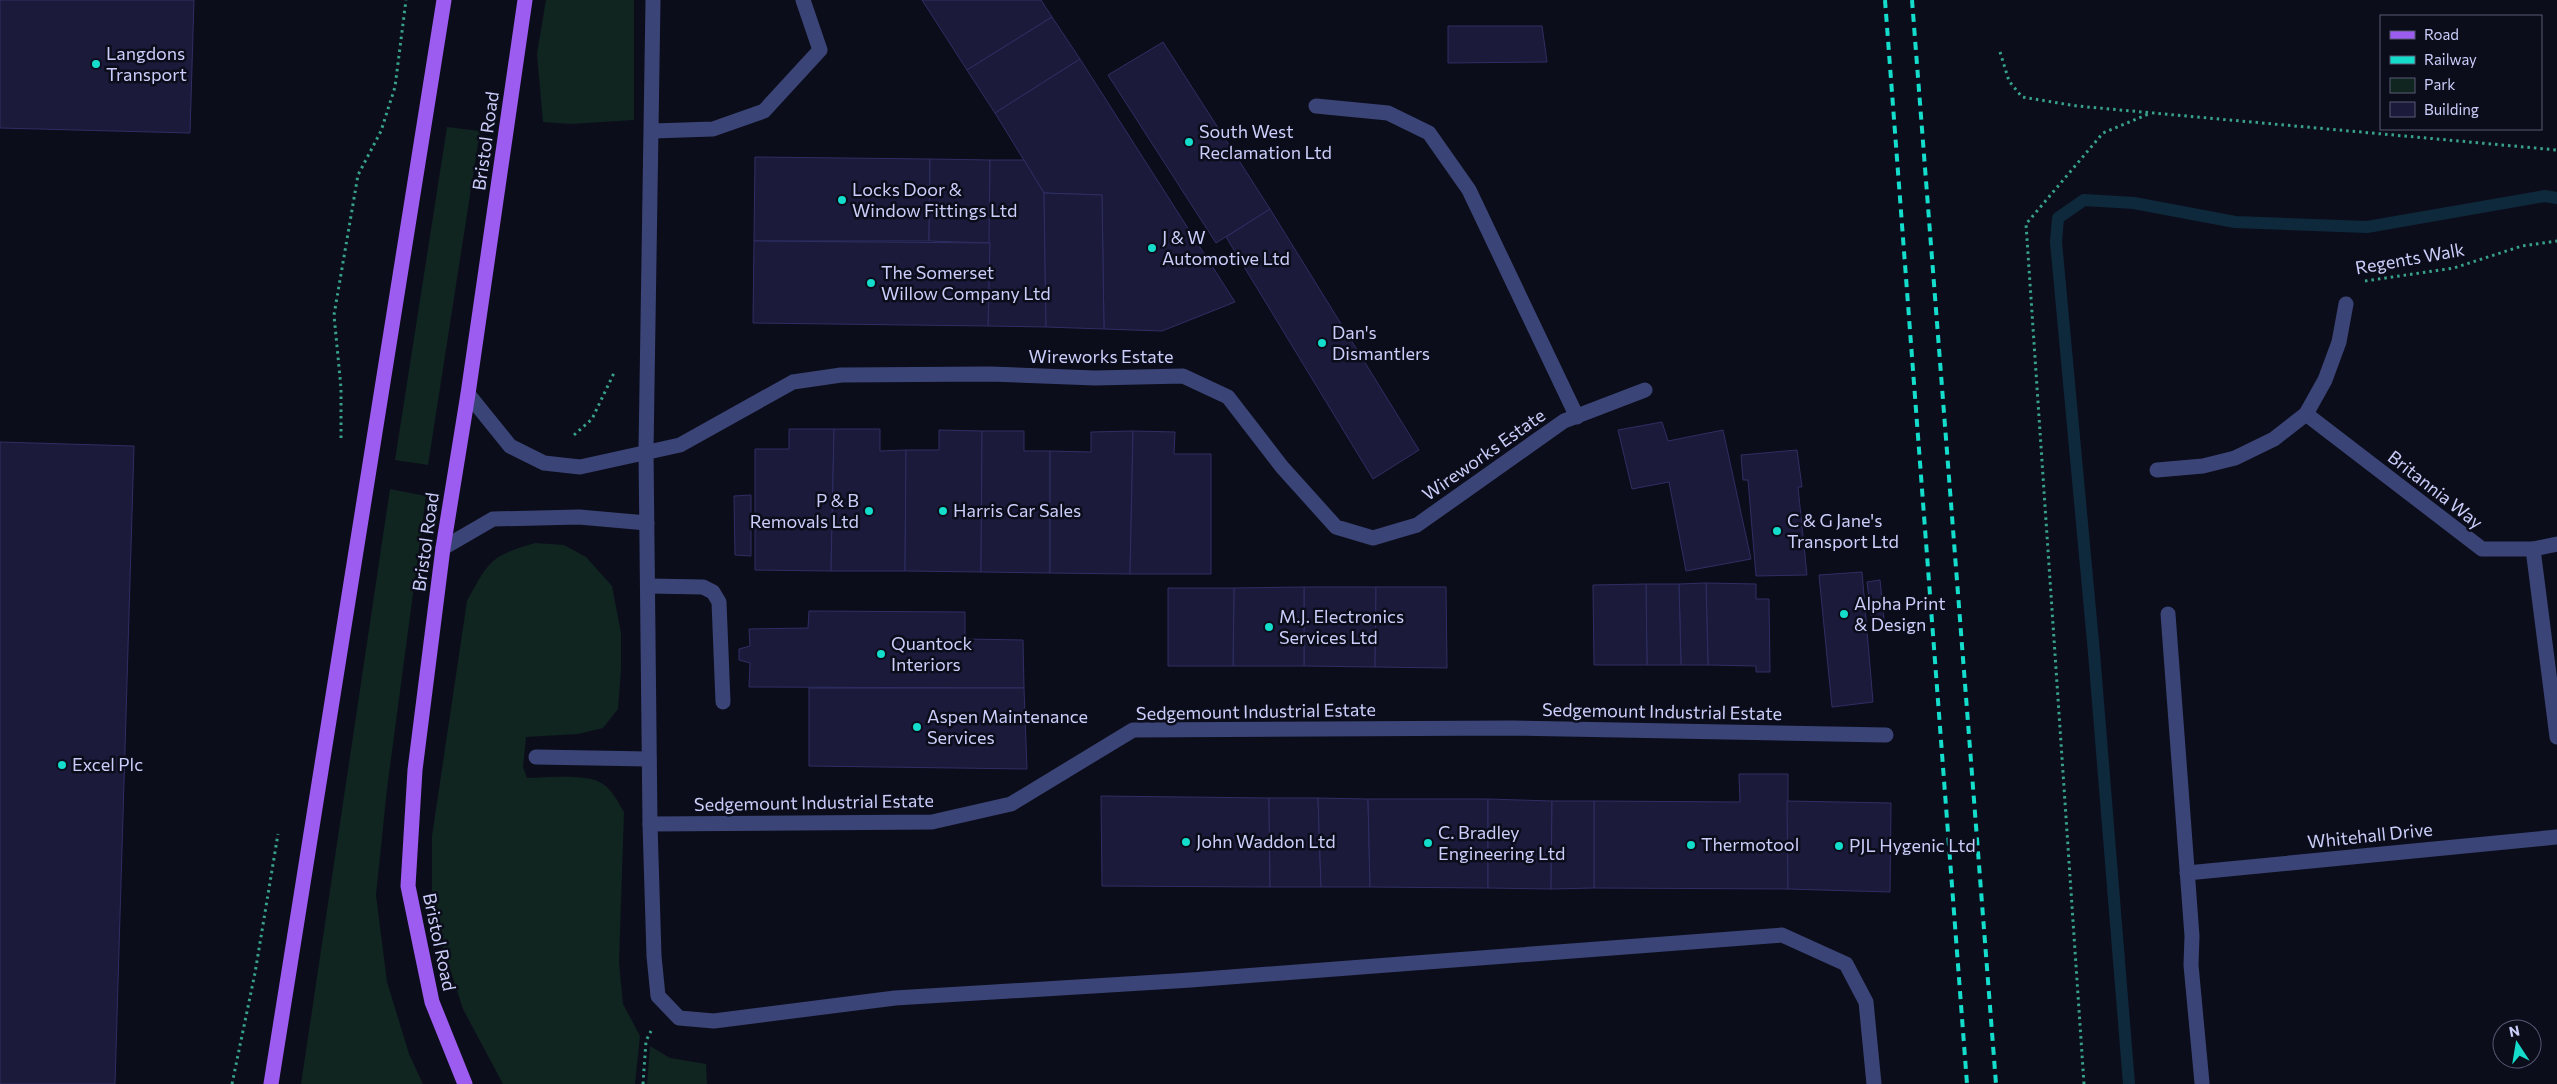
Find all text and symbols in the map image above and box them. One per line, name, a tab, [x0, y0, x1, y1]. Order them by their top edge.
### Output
legend	[2380, 15, 2542, 130]
text: Road	[2424, 25, 2459, 43]
place label: Langdons Transport	[106, 42, 187, 85]
text: Railway	[2424, 50, 2477, 68]
marker: Langdons Transport	[90, 58, 102, 70]
text: Park	[2424, 75, 2455, 93]
street label: Bristol Road	[467, 90, 503, 192]
text: Building	[2424, 100, 2479, 118]
place label: South West Reclamation Ltd	[1199, 120, 1332, 163]
marker: South West Reclamation Ltd	[1183, 136, 1195, 148]
place label: Locks Door & Window Fittings Ltd	[852, 178, 1017, 221]
marker: Locks Door & Window Fittings Ltd	[836, 194, 848, 206]
place label: J & W Automotive Ltd	[1162, 226, 1290, 269]
street label: Regents Walk	[2353, 238, 2466, 278]
marker: J & W Automotive Ltd	[1146, 242, 1158, 254]
place label: The Somerset Willow Company Ltd	[881, 261, 1051, 304]
marker: The Somerset Willow Company Ltd	[865, 277, 877, 289]
place label: Dan's Dismantlers	[1332, 321, 1430, 364]
marker: Dan's Dismantlers	[1316, 337, 1328, 349]
street label: Wireworks Estate	[1029, 345, 1173, 367]
street label: Wireworks Estate	[1418, 404, 1549, 505]
street label: Britannia Way	[2384, 445, 2487, 533]
place label: P & B Removals Ltd	[750, 489, 859, 532]
street label: Bristol Road	[407, 491, 443, 593]
place label: Harris Car Sales	[953, 499, 1081, 521]
marker: P & B Removals Ltd	[863, 505, 875, 517]
marker: Harris Car Sales	[937, 505, 949, 517]
place label: C & G Jane's Transport Ltd	[1787, 509, 1899, 552]
marker: C & G Jane's Transport Ltd	[1771, 525, 1783, 537]
place label: Alpha Print & Design	[1854, 592, 1946, 635]
place label: M.J. Electronics Services Ltd	[1279, 605, 1404, 648]
marker: Alpha Print & Design	[1838, 608, 1850, 620]
marker: M.J. Electronics Services Ltd	[1263, 621, 1275, 633]
place label: Quantock Interiors	[891, 632, 972, 675]
marker: Quantock Interiors	[875, 648, 887, 660]
street label: Sedgemount Industrial Estate	[1136, 698, 1376, 724]
street label: Sedgemount Industrial Estate	[1542, 698, 1782, 724]
place label: Aspen Maintenance Services	[927, 705, 1088, 748]
marker: Aspen Maintenance Services	[911, 721, 923, 733]
place label: Excel Plc	[72, 753, 143, 775]
marker: Excel Plc	[56, 759, 68, 771]
street label: Sedgemount Industrial Estate	[694, 789, 934, 815]
street label: Whitehall Drive	[2306, 817, 2434, 853]
place label: C. Bradley Engineering Ltd	[1438, 821, 1565, 864]
place label: John Waddon Ltd	[1196, 830, 1336, 852]
place label: Thermotool	[1701, 833, 1799, 855]
place label: PJL Hygenic Ltd	[1849, 834, 1976, 856]
marker: John Waddon Ltd	[1180, 836, 1192, 848]
marker: C. Bradley Engineering Ltd	[1422, 837, 1434, 849]
marker: Thermotool	[1685, 839, 1697, 851]
marker: PJL Hygenic Ltd	[1833, 840, 1845, 852]
street label: Bristol Road	[419, 891, 461, 993]
north arrow	[2492, 1019, 2542, 1069]
text: N	[2507, 1021, 2521, 1040]

